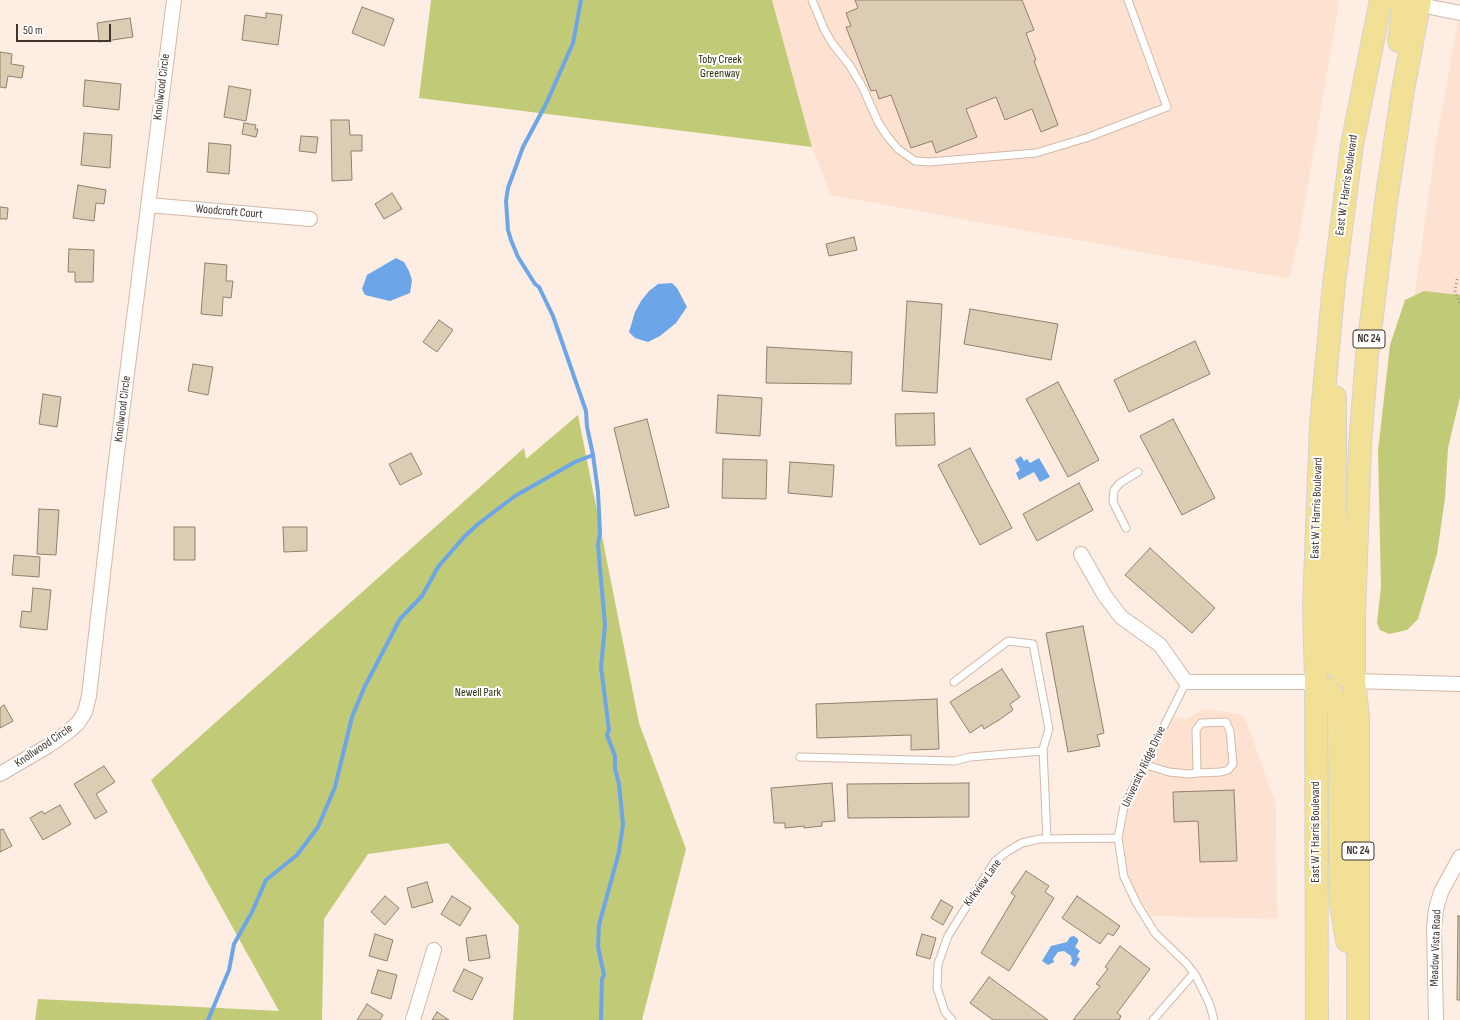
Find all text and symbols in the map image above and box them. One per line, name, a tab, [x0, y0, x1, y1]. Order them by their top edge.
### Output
scale bar	[18, 16, 113, 42]
text: 50 m	[23, 23, 43, 38]
street label: Knollwood Circle	[151, 53, 173, 121]
park label: Toby Creek Greenway	[698, 53, 742, 81]
street label: East W T Harris Boulevard	[1333, 134, 1361, 236]
street label: Woodcroft Court	[195, 202, 263, 222]
road number: NC 24	[1353, 330, 1385, 348]
street label: Knollwood Circle	[112, 375, 134, 443]
street label: East W T Harris Boulevard	[1308, 457, 1326, 559]
park label: Newell Park	[455, 686, 501, 700]
street label: Knollwood Circle	[12, 721, 76, 771]
street label: University Ridge Drive	[1119, 724, 1169, 810]
street label: East W T Harris Boulevard	[1309, 781, 1323, 883]
road number: NC 24	[1342, 842, 1374, 860]
street label: Kirkview Lane	[961, 857, 1005, 909]
street label: Meadow Vista Road	[1427, 909, 1445, 987]

